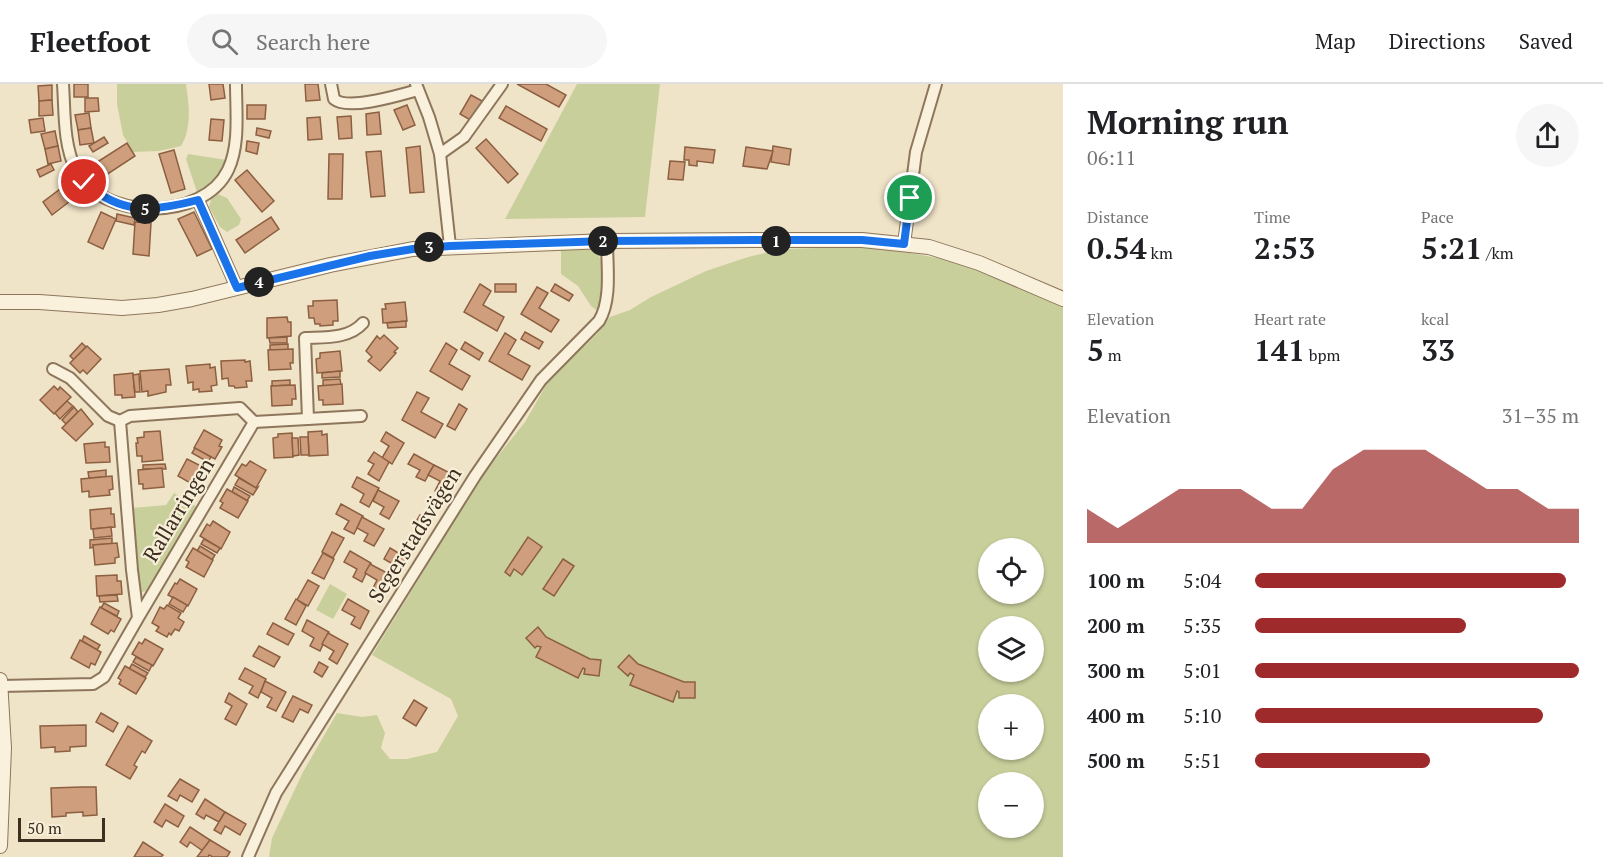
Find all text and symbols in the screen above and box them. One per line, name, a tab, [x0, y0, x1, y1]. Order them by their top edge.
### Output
search box	[187, 14, 607, 68]
text: Fleetfoot	[30, 23, 151, 60]
icon: search	[208, 25, 241, 58]
text: Search here	[256, 27, 370, 56]
text: Map	[1315, 27, 1356, 55]
text: Directions	[1389, 27, 1486, 55]
text: Saved	[1519, 27, 1573, 55]
text: Morning run	[1087, 100, 1289, 143]
button: share	[1516, 104, 1579, 167]
text: 06:11	[1087, 144, 1136, 171]
pin	[58, 156, 109, 207]
icon: check	[67, 165, 100, 198]
pin	[884, 172, 935, 223]
icon: arrive	[893, 181, 926, 214]
pin: 5	[130, 194, 160, 224]
text: 5	[140, 198, 150, 220]
text: Distance	[1087, 206, 1149, 228]
text: Time	[1254, 206, 1291, 228]
text: Pace	[1421, 206, 1454, 228]
pin: 2	[588, 226, 618, 256]
pin: 1	[761, 226, 791, 256]
text: 0.54	[1087, 228, 1147, 268]
text: 2:53	[1254, 228, 1315, 268]
text: 5:21	[1421, 228, 1482, 268]
text: 2	[598, 230, 608, 252]
text: 1	[771, 230, 781, 252]
pin: 3	[414, 232, 444, 262]
text: 3	[424, 236, 434, 258]
text: km	[1147, 242, 1173, 264]
text: /km	[1482, 242, 1514, 264]
pin: 4	[244, 267, 274, 297]
text: 4	[254, 271, 264, 293]
text: Elevation	[1087, 308, 1154, 330]
text: Heart rate	[1254, 308, 1326, 330]
text: kcal	[1421, 308, 1449, 330]
text: 5	[1087, 330, 1104, 370]
text: 141	[1254, 330, 1305, 370]
text: 33	[1421, 330, 1455, 370]
text: m	[1104, 344, 1122, 366]
text: bpm	[1305, 344, 1340, 366]
text: Elevation	[1087, 402, 1171, 429]
text: 31–35 m	[1502, 402, 1579, 429]
street label: Rallarringen	[136, 452, 220, 567]
street label: Segerstadsvägen	[361, 461, 467, 608]
map controls	[978, 538, 1044, 838]
button: locate	[978, 538, 1044, 604]
text: 100 m	[1087, 567, 1145, 594]
text: 5:04	[1183, 567, 1222, 594]
text: 200 m	[1087, 612, 1145, 639]
text: 5:35	[1183, 612, 1222, 639]
button: layers	[978, 616, 1044, 682]
text: 300 m	[1087, 657, 1145, 684]
text: 5:01	[1183, 657, 1222, 684]
button: +	[978, 694, 1044, 760]
text: 400 m	[1087, 702, 1145, 729]
text: 5:10	[1183, 702, 1222, 729]
text: 500 m	[1087, 747, 1145, 774]
text: 5:51	[1183, 747, 1222, 774]
button: −	[978, 772, 1044, 838]
scale bar	[18, 815, 105, 842]
text: 50 m	[27, 817, 62, 839]

